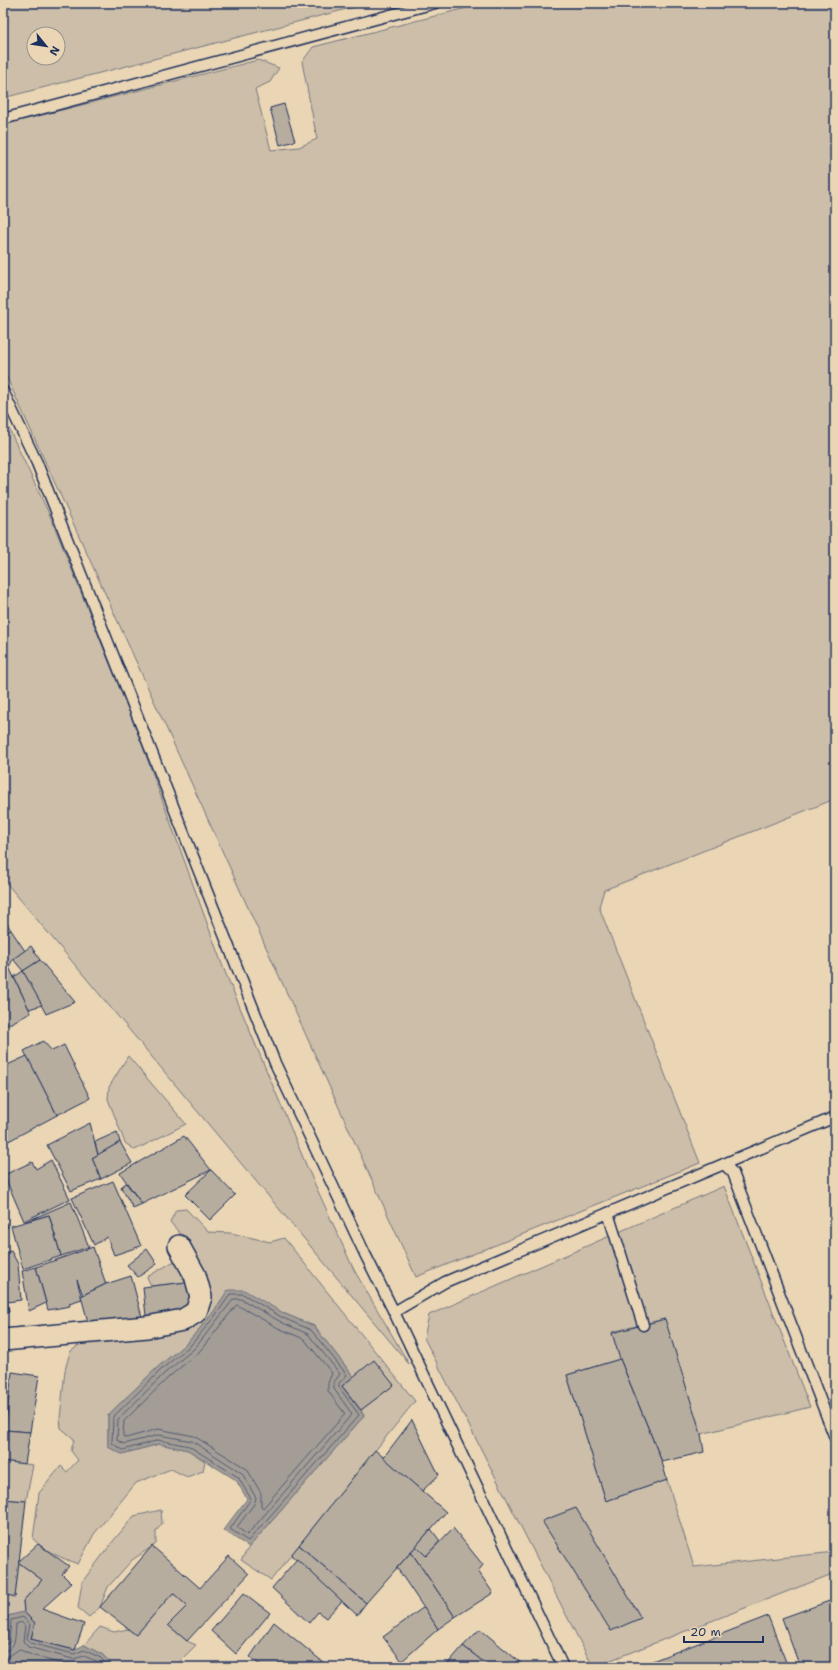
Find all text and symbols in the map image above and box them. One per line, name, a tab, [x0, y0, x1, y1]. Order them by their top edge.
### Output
north arrow	[26, 26, 66, 66]
text: N	[45, 43, 63, 59]
scale bar	[684, 1618, 763, 1644]
text: 20 m	[690, 1624, 721, 1640]

